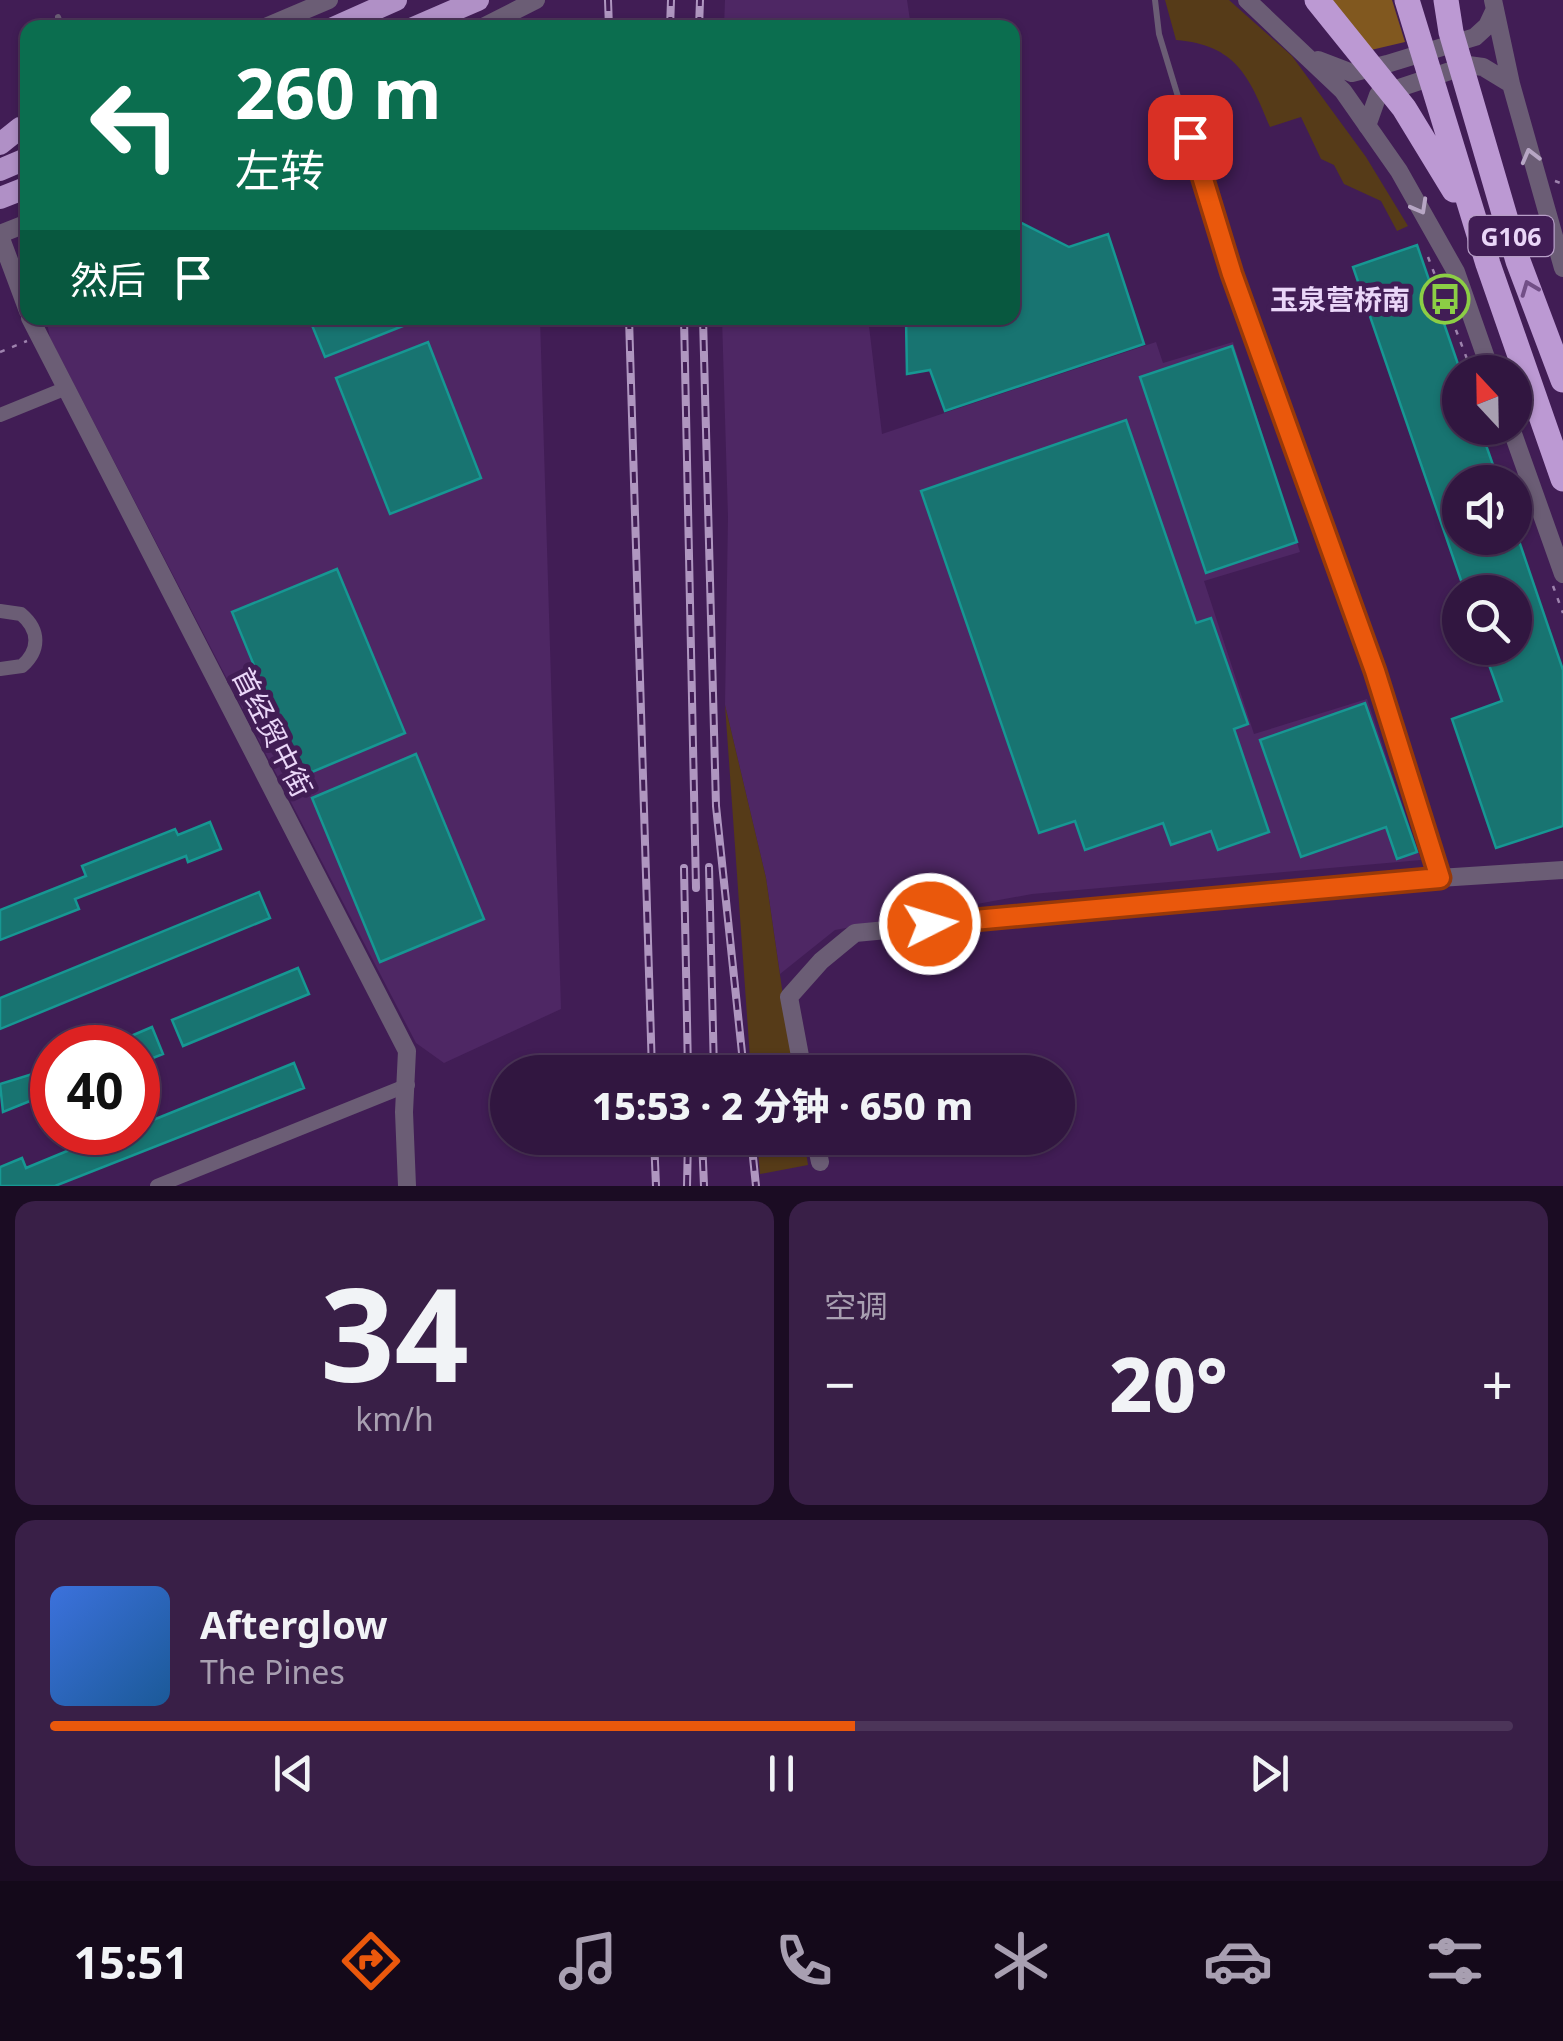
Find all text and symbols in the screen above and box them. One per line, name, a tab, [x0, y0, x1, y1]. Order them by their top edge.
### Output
text: 260 m	[235, 44, 442, 140]
icon: left	[70, 60, 200, 190]
pin	[1148, 95, 1233, 180]
icon: arrive	[1163, 110, 1218, 165]
text: 左转	[235, 139, 325, 200]
one-way arrow	[1521, 148, 1542, 165]
one-way arrow	[1407, 197, 1427, 215]
road number: G106	[1468, 216, 1554, 256]
icon: arrive	[166, 250, 221, 305]
text: 然后	[70, 253, 146, 305]
bus stop icon: 玉泉营桥南	[1419, 273, 1471, 325]
place label: 玉泉营桥南	[1270, 280, 1410, 318]
one-way arrow	[1520, 281, 1541, 298]
north arrow	[1442, 355, 1532, 445]
map controls	[1442, 355, 1532, 665]
button: sound	[1442, 465, 1532, 555]
button: search	[1442, 575, 1532, 665]
street label: 首经贸中街	[224, 661, 322, 803]
position arrow	[878, 872, 982, 976]
speed limit sign: 40	[30, 1025, 160, 1155]
text: 15:53 · 2 分钟 · 650 m	[592, 1079, 973, 1131]
text: 34	[320, 1243, 469, 1420]
text: 空调	[824, 1284, 888, 1327]
text: 20°	[1109, 1332, 1228, 1434]
text: −	[824, 1346, 855, 1421]
text: +	[1482, 1346, 1513, 1421]
text: km/h	[355, 1397, 434, 1440]
text: Afterglow	[200, 1598, 388, 1650]
text: The Pines	[200, 1650, 345, 1693]
icon: previous	[266, 1746, 321, 1801]
icon: pause	[754, 1746, 809, 1801]
icon: next	[1242, 1746, 1297, 1801]
icon: directions	[336, 1926, 406, 1996]
icon: music	[553, 1926, 623, 1996]
icon: phone	[769, 1926, 839, 1996]
icon: climate	[986, 1926, 1056, 1996]
icon: car	[1203, 1926, 1273, 1996]
icon: filters	[1420, 1926, 1490, 1996]
text: 15:51	[73, 1931, 189, 1992]

